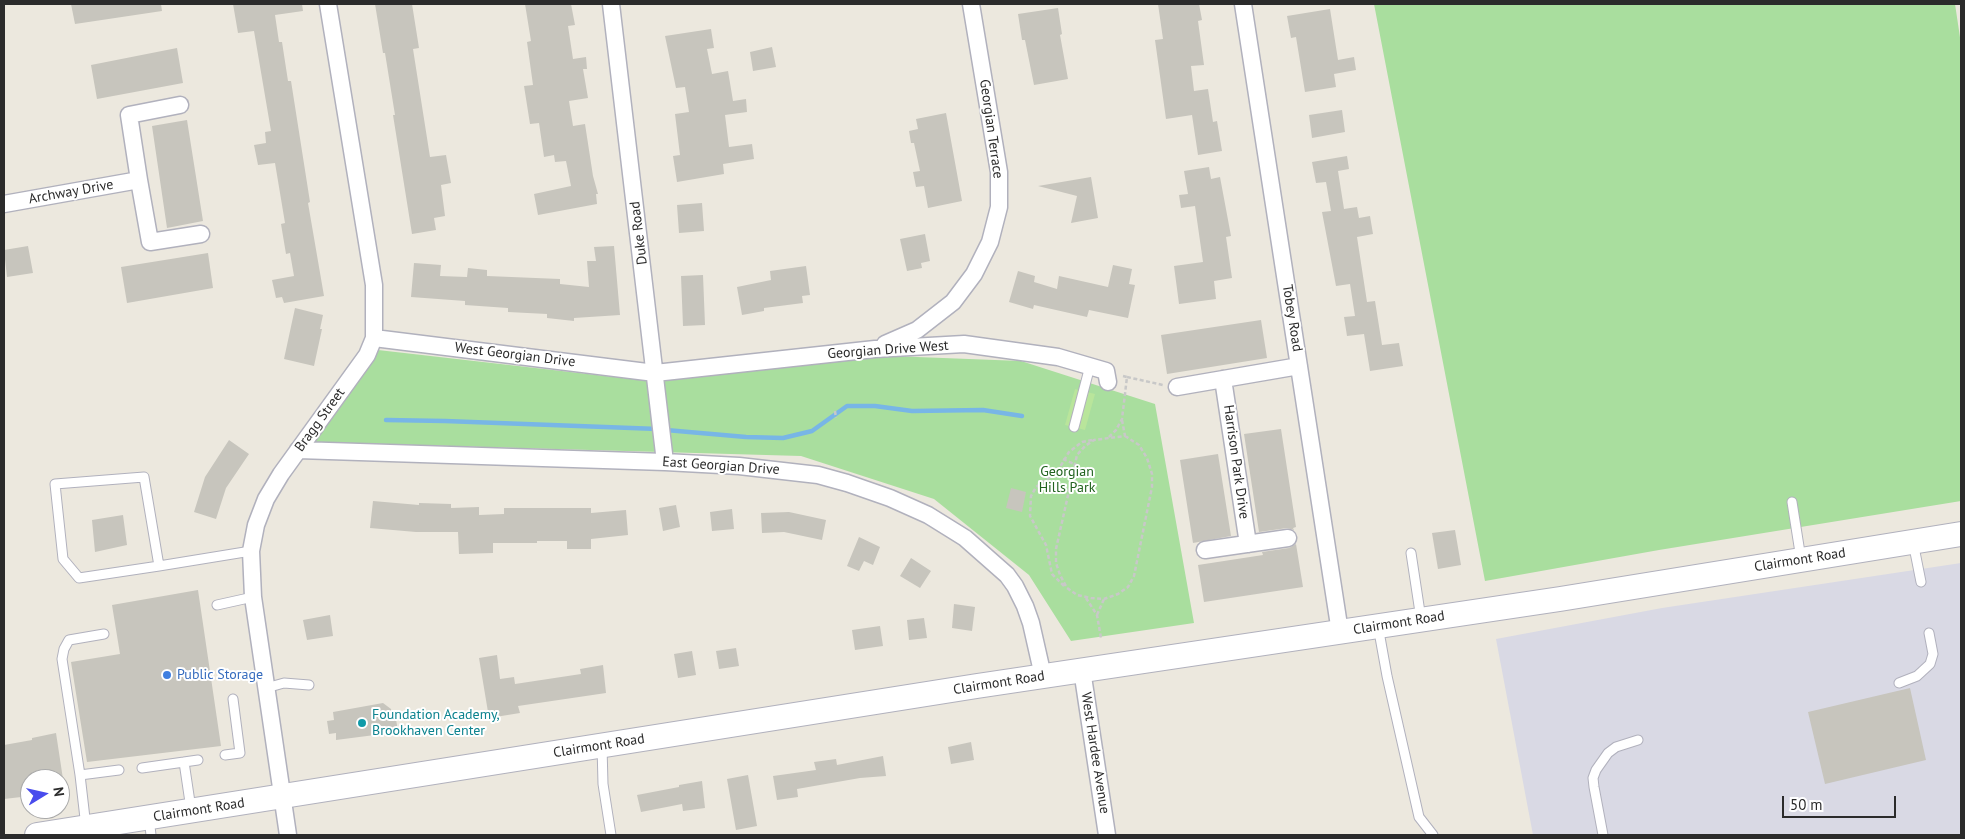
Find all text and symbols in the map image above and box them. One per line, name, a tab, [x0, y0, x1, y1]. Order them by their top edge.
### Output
street label: Georgian Terrace	[976, 78, 1006, 180]
street label: Archway Drive	[27, 176, 115, 208]
street label: Duke Road	[627, 200, 651, 266]
street label: Tobey Road	[1278, 283, 1306, 353]
street label: Georgian Drive West	[827, 337, 949, 363]
street label: West Georgian Drive	[454, 339, 576, 371]
street label: Bragg Street	[291, 385, 349, 455]
street label: Harrison Park Drive	[1220, 404, 1252, 520]
street label: East Georgian Drive	[662, 454, 780, 478]
park label: Georgian Hills Park	[1039, 464, 1095, 497]
street label: Clairmont Road	[1753, 544, 1847, 576]
street label: Clairmont Road	[1352, 607, 1446, 639]
place label: Public Storage	[177, 667, 263, 683]
street label: Clairmont Road	[952, 667, 1046, 699]
marker: Public Storage	[161, 669, 173, 681]
street label: West Hardee Avenue	[1077, 691, 1113, 815]
place label: Foundation Academy, Brookhaven Center	[372, 707, 500, 740]
marker: Foundation Academy, Brookhaven Center	[356, 717, 368, 729]
street label: Clairmont Road	[552, 730, 646, 762]
north arrow	[20, 769, 70, 819]
text: N	[49, 786, 68, 798]
scale bar	[1785, 786, 1899, 818]
street label: Clairmont Road	[152, 794, 246, 826]
text: 50 m	[1790, 795, 1823, 814]

